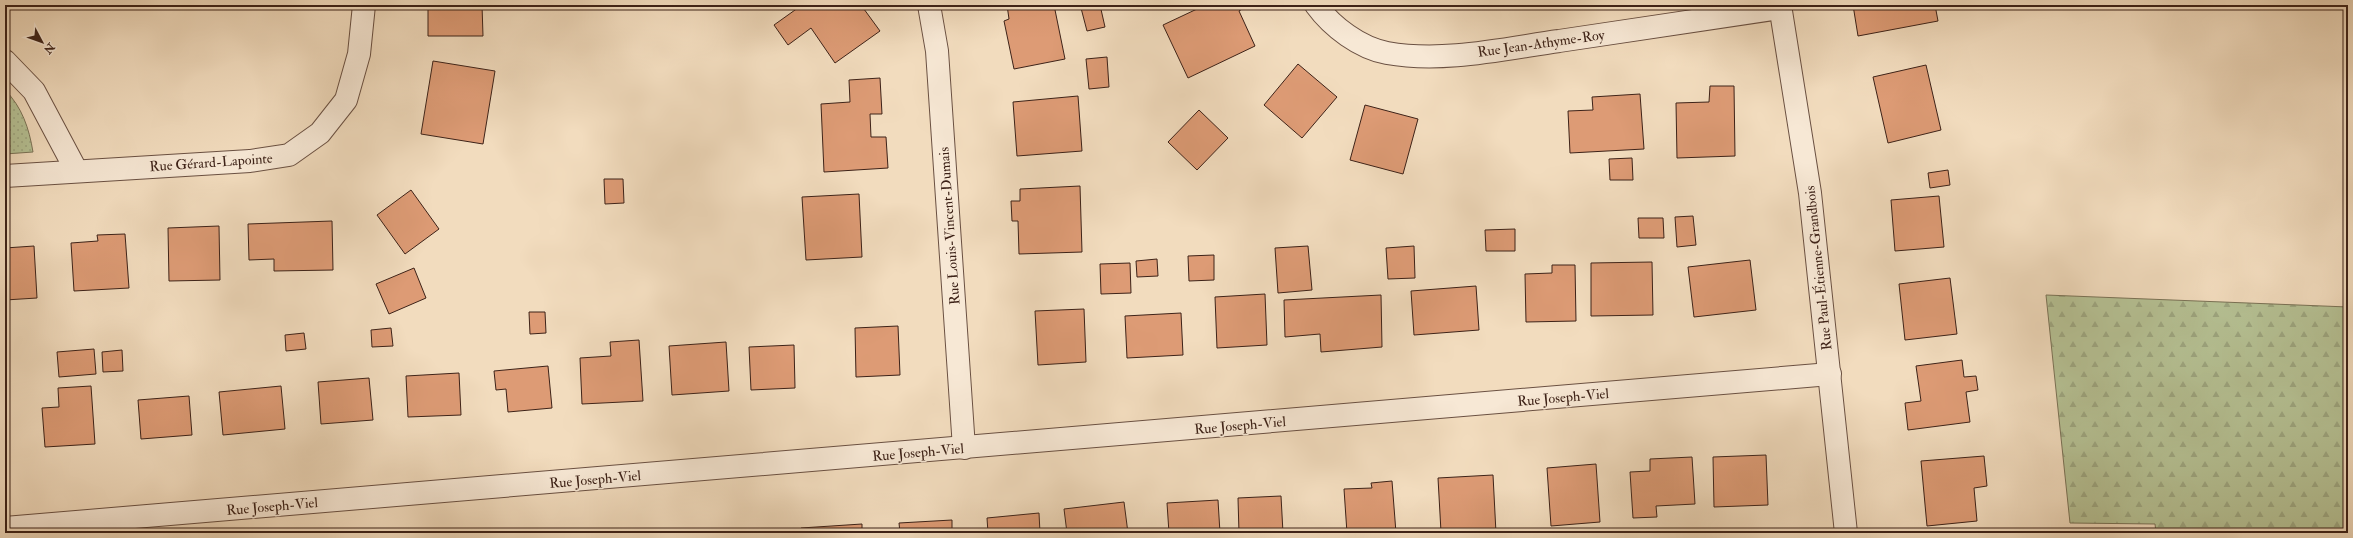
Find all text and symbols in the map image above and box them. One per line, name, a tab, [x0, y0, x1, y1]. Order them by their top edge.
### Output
north arrow	[22, 22, 62, 62]
street label: Rue Jean-Athyme-Roy	[1476, 26, 1607, 62]
text: N	[40, 39, 58, 57]
street label: Rue Louis-Vincent-Dumais	[935, 146, 963, 305]
street label: Rue Gérard-Lapointe	[149, 150, 273, 176]
street label: Rue Paul-Étienne-Grandbois	[1801, 185, 1836, 351]
street label: Rue Joseph-Viel	[1517, 385, 1610, 411]
street label: Rue Joseph-Viel	[1194, 413, 1287, 439]
street label: Rue Joseph-Viel	[872, 440, 965, 466]
street label: Rue Joseph-Viel	[549, 467, 642, 493]
street label: Rue Joseph-Viel	[226, 494, 319, 520]

